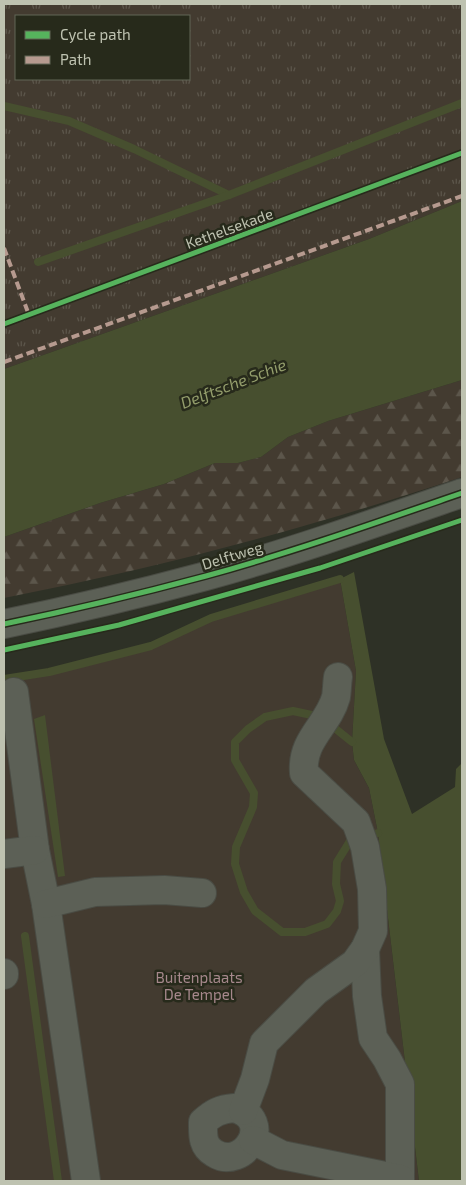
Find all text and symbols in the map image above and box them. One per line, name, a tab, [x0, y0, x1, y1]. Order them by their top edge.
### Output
legend	[15, 15, 190, 80]
text: Cycle path	[60, 25, 131, 43]
text: Path	[60, 50, 91, 68]
street label: Kethelsekade	[183, 204, 275, 252]
water label: Delftsche Schie	[177, 354, 289, 412]
street label: Delftweg	[199, 537, 265, 573]
park label: Buitenplaats De Tempel	[155, 968, 243, 1003]

